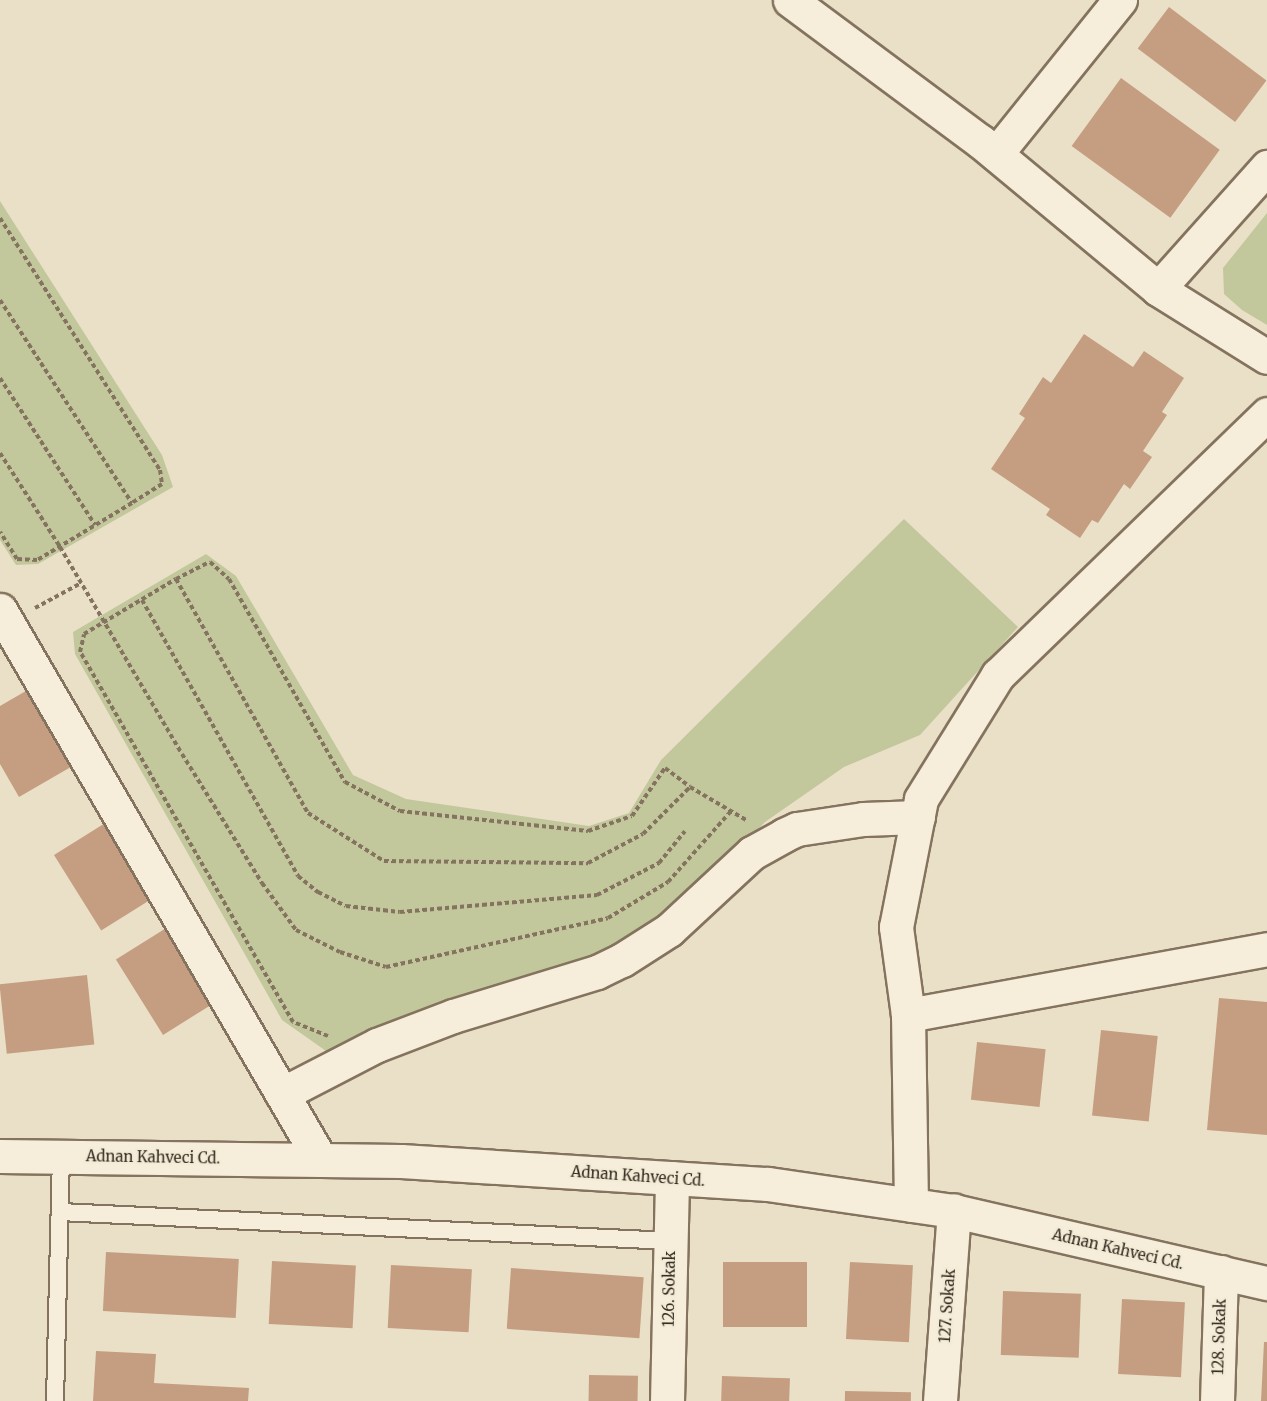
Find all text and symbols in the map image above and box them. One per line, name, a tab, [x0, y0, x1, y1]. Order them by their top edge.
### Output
street label: Adnan Kahveci Cd.	[86, 1147, 220, 1167]
street label: Adnan Kahveci Cd.	[570, 1162, 706, 1190]
street label: Adnan Kahveci Cd.	[1051, 1225, 1185, 1273]
street label: 126. Sokak	[659, 1251, 679, 1327]
street label: 127. Sokak	[935, 1269, 959, 1343]
street label: 128. Sokak	[1209, 1299, 1229, 1375]

